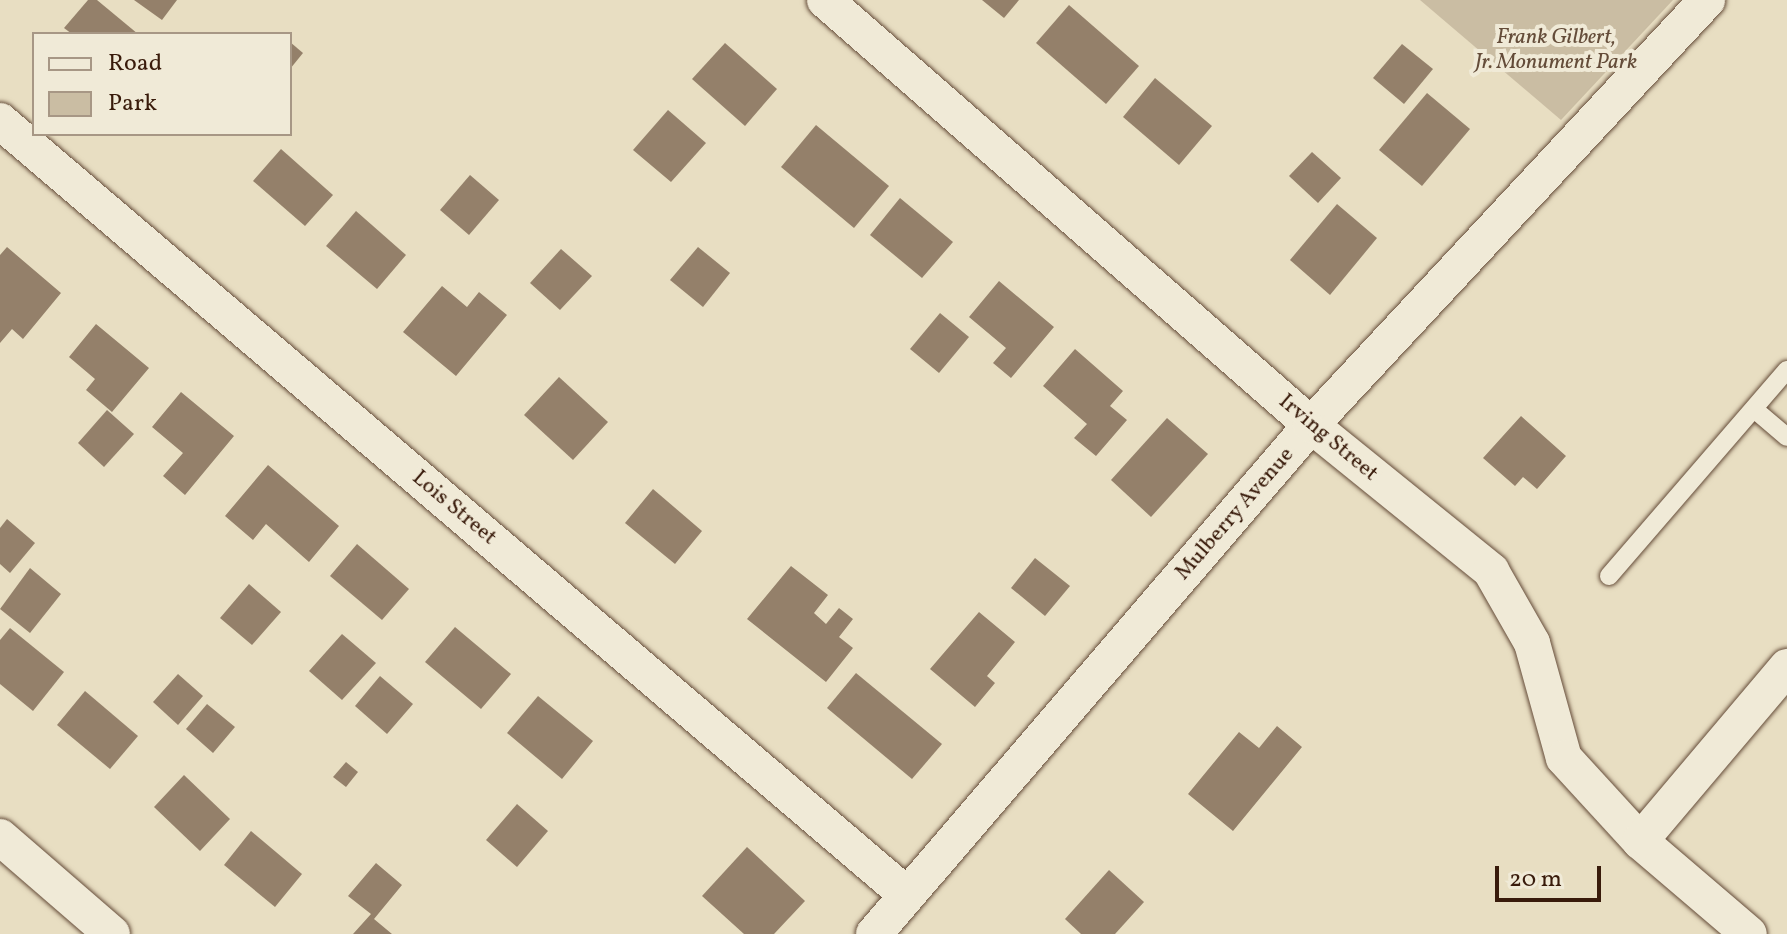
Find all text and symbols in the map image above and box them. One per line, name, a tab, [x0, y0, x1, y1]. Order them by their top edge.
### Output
park label: Frank Gilbert, Jr. Monument Park	[1475, 24, 1637, 76]
legend	[32, 32, 292, 136]
text: Road	[108, 47, 162, 81]
text: Park	[108, 87, 157, 121]
street label: Irving Street	[1273, 389, 1383, 487]
street label: Mulberry Avenue	[1170, 442, 1300, 586]
street label: Lois Street	[406, 465, 502, 551]
scale bar	[1499, 850, 1605, 900]
text: 20 m	[1509, 863, 1562, 897]

